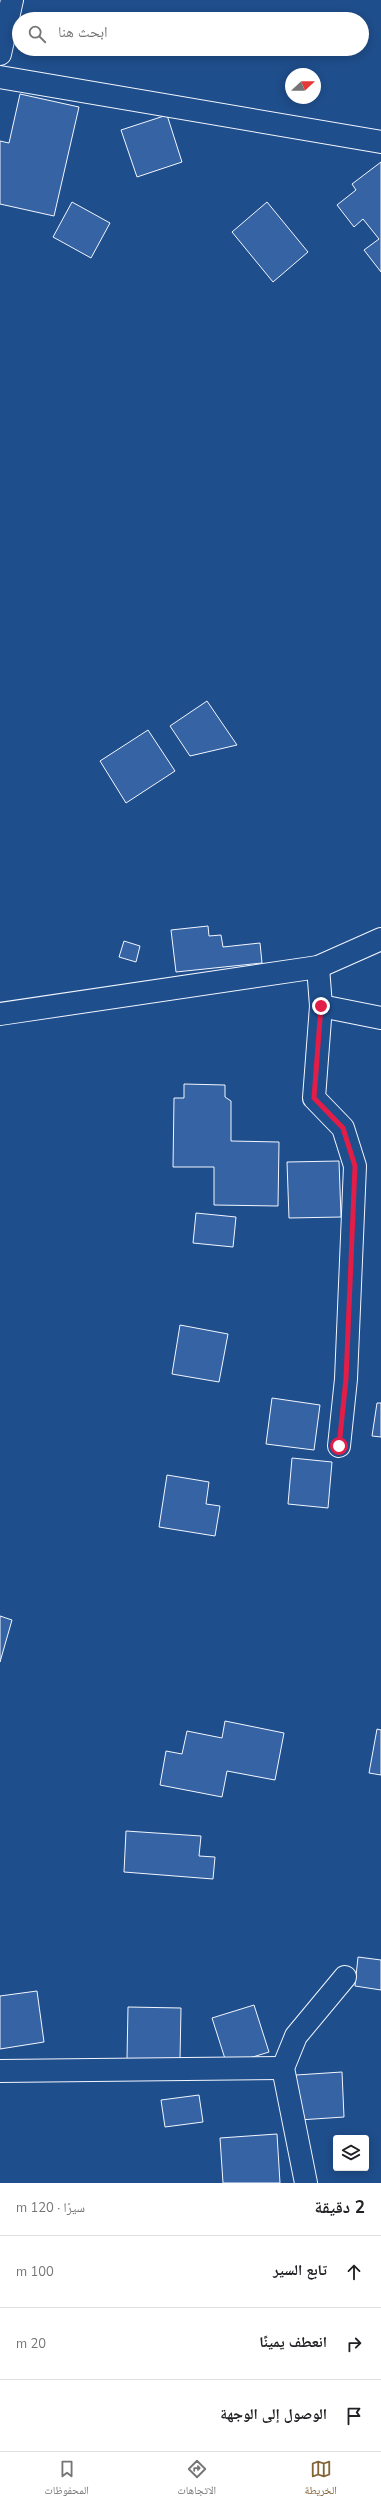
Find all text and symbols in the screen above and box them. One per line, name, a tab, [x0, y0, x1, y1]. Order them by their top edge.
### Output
search box	[12, 12, 369, 56]
text: ابحث هنا	[58, 22, 108, 42]
icon: search	[26, 23, 48, 45]
north arrow	[285, 68, 321, 104]
route end	[312, 997, 330, 1015]
route start	[330, 1437, 348, 1455]
map controls	[333, 2135, 369, 2171]
button: layers	[333, 2135, 369, 2171]
text: 2 دقيقة	[315, 2196, 365, 2219]
text: سيرًا · 120 m	[16, 2199, 85, 2217]
text: تابع السير	[273, 2260, 327, 2280]
icon: ahead	[343, 2261, 365, 2283]
text: 100 m	[16, 2263, 54, 2281]
text: انعطف يمينًا	[259, 2332, 327, 2352]
icon: right	[343, 2333, 365, 2355]
text: 20 m	[16, 2335, 46, 2353]
text: الوصول إلى الوجهة	[220, 2404, 327, 2424]
icon: arrive	[343, 2405, 365, 2427]
tab: المحفوظات	[44, 2458, 89, 2501]
tab: الاتجاهات	[177, 2458, 216, 2501]
tab: الخريطة	[304, 2458, 337, 2501]

